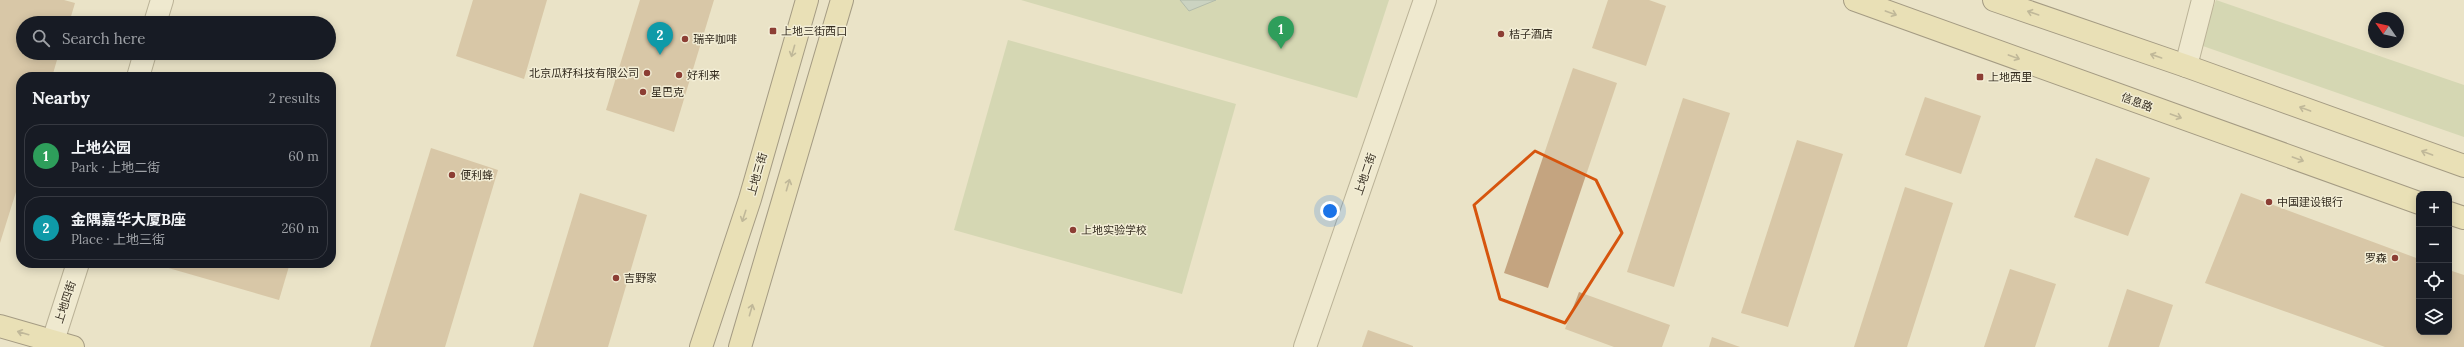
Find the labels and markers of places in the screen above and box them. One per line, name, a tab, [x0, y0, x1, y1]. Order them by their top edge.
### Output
pin: 1	[1268, 16, 1294, 49]
pin: 2	[647, 22, 673, 55]
place label: 上地三街西口	[781, 24, 847, 38]
marker: 上地三街西口	[768, 26, 778, 36]
place label: 桔子酒店	[1509, 27, 1553, 41]
marker: 桔子酒店	[1496, 29, 1506, 39]
place label: 瑞辛咖啡	[693, 32, 737, 46]
marker: 瑞辛咖啡	[680, 34, 690, 44]
place label: 北京瓜籽科技有限公司	[529, 66, 639, 80]
marker: 北京瓜籽科技有限公司	[642, 68, 652, 78]
place label: 好利来	[687, 68, 720, 82]
marker: 好利来	[674, 70, 684, 80]
place label: 上地西里	[1988, 70, 2032, 84]
marker: 上地西里	[1975, 72, 1985, 82]
place label: 星巴克	[651, 85, 684, 99]
marker: 星巴克	[638, 87, 648, 97]
place label: 便利蜂	[460, 168, 493, 182]
marker: 便利蜂	[447, 170, 457, 180]
place label: 中国建设银行	[2277, 195, 2343, 209]
marker: 中国建设银行	[2264, 197, 2274, 207]
place label: 上地实验学校	[1081, 223, 1147, 237]
marker: 上地实验学校	[1068, 225, 1078, 235]
place label: 罗森	[2365, 251, 2387, 265]
marker: 罗森	[2390, 253, 2400, 263]
place label: 吉野家	[624, 271, 657, 285]
marker: 吉野家	[611, 273, 621, 283]

